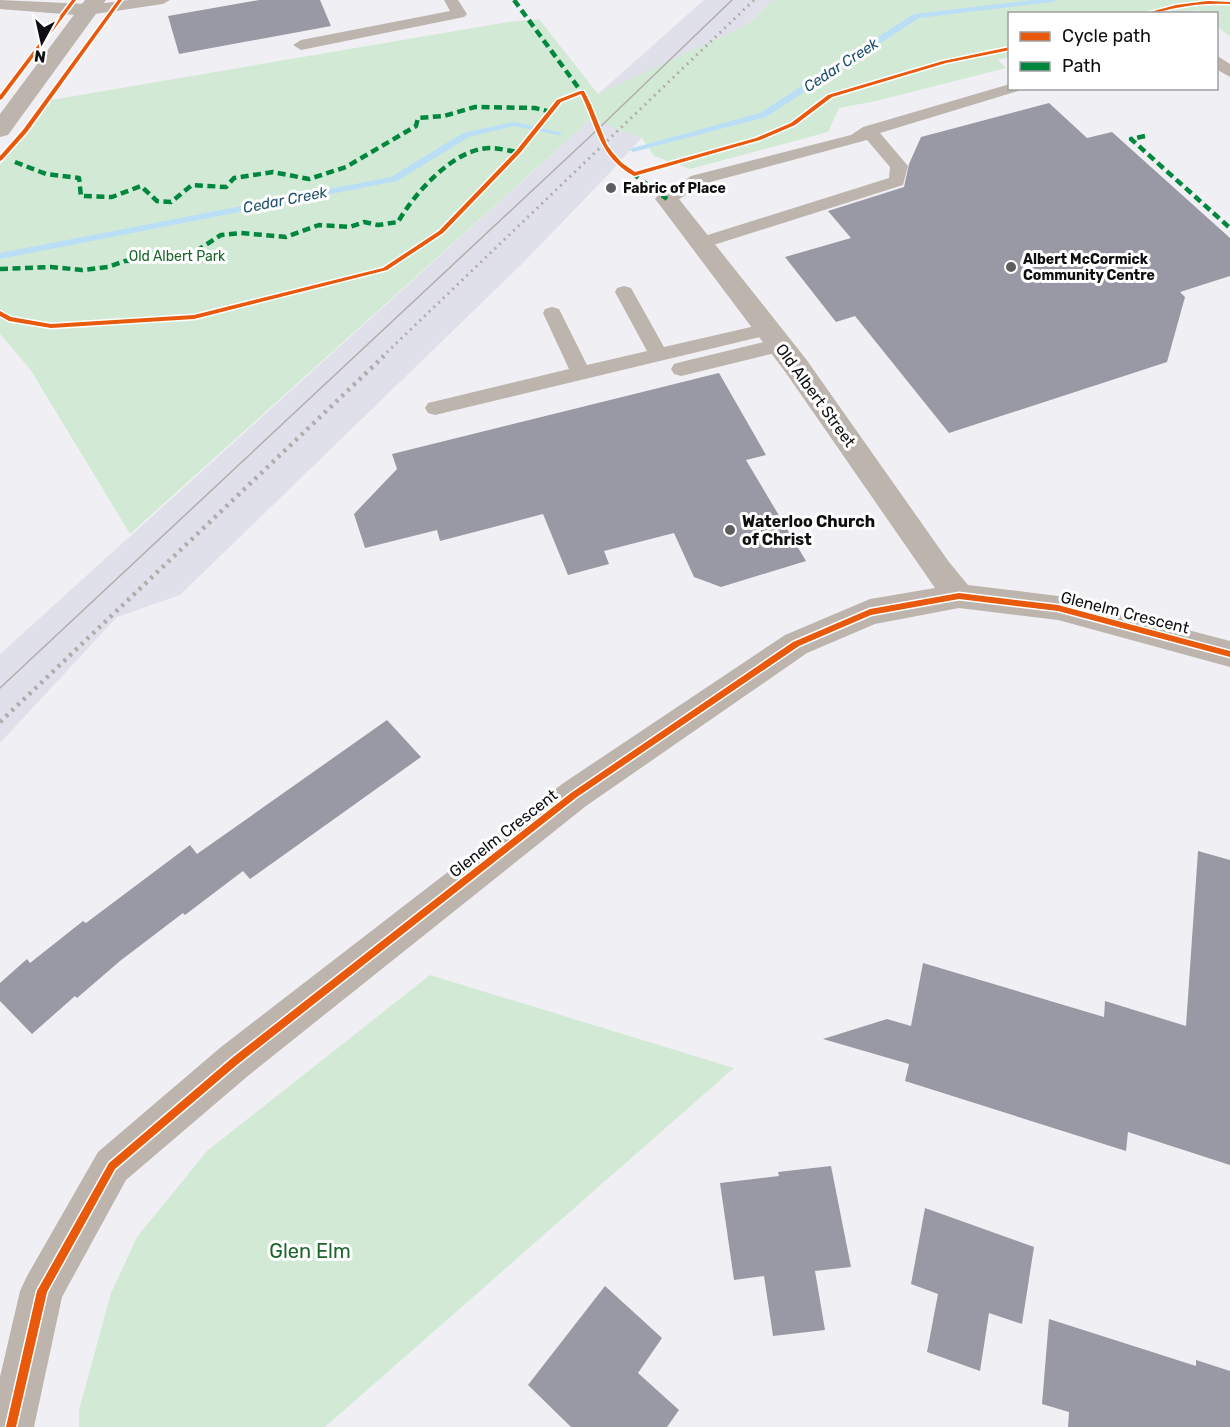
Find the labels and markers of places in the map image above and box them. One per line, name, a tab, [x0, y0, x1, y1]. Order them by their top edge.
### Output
place label: Fabric of Place	[623, 180, 726, 197]
marker: Fabric of Place	[604, 181, 618, 195]
place label: Albert McCormick Community Centre	[1023, 251, 1155, 284]
marker: Albert McCormick Community Centre	[1004, 260, 1018, 274]
place label: Waterloo Church of Christ	[742, 512, 875, 549]
marker: Waterloo Church of Christ	[723, 523, 737, 537]

